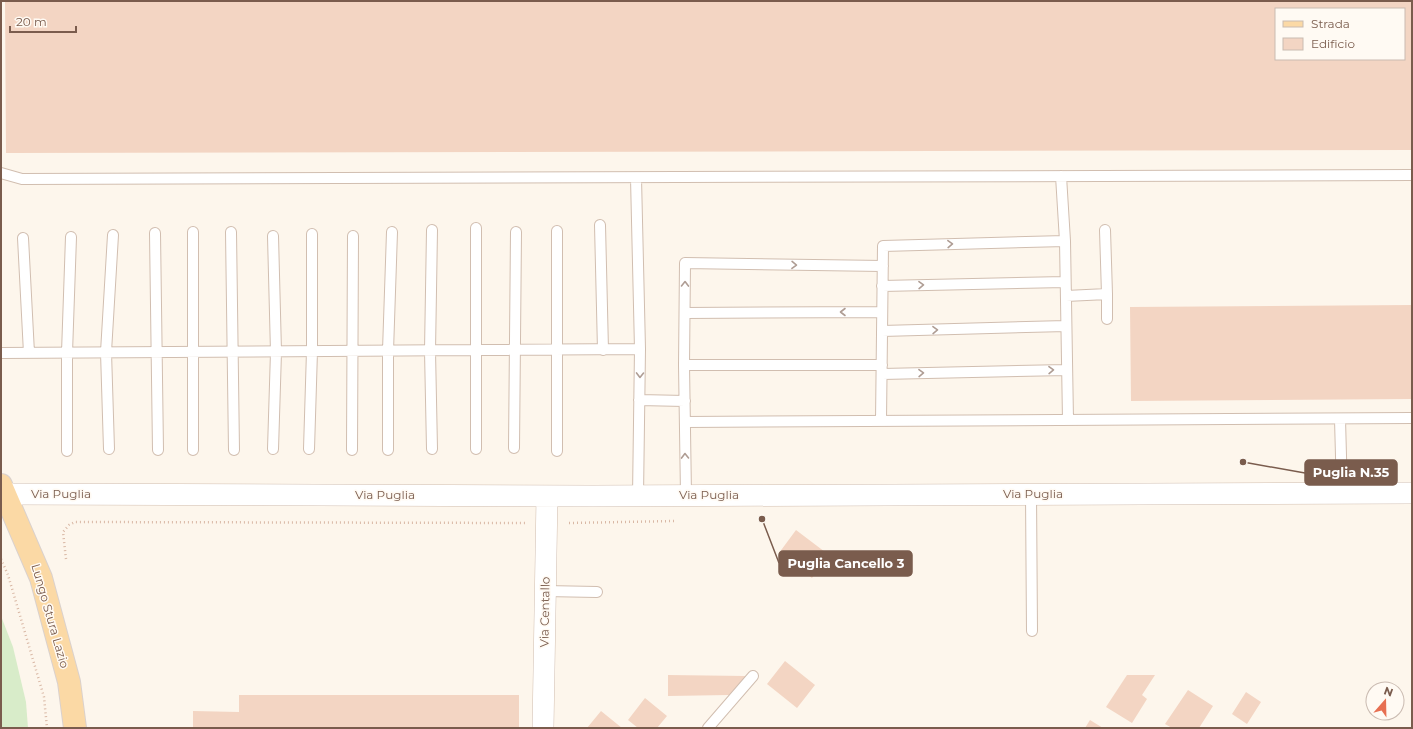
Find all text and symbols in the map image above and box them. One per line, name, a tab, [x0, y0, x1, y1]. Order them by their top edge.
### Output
scale bar	[10, 8, 76, 34]
legend	[1275, 8, 1405, 60]
text: 20 m	[16, 14, 47, 29]
text: Strada	[1311, 16, 1350, 31]
text: Edificio	[1311, 36, 1355, 51]
one-way arrow	[947, 240, 953, 248]
one-way arrow	[791, 261, 797, 269]
one-way arrow	[681, 281, 689, 287]
one-way arrow	[918, 281, 924, 290]
one-way arrow	[840, 308, 846, 316]
one-way arrow	[932, 325, 938, 334]
one-way arrow	[1048, 366, 1054, 374]
one-way arrow	[918, 369, 924, 377]
one-way arrow	[635, 372, 644, 378]
one-way arrow	[681, 453, 689, 459]
callout: Puglia N.35	[1305, 460, 1397, 485]
text: Puglia N.35	[1313, 464, 1389, 480]
street label: Via Puglia	[31, 486, 91, 501]
street label: Via Puglia	[1003, 486, 1063, 501]
street label: Via Puglia	[355, 487, 415, 502]
street label: Via Puglia	[679, 487, 739, 502]
callout: Puglia Cancello 3	[779, 551, 912, 576]
text: Puglia Cancello 3	[787, 555, 905, 571]
street label: Lungo Stura Lazio	[28, 562, 73, 670]
street label: Via Centallo	[536, 576, 553, 648]
north arrow	[1365, 681, 1405, 721]
text: N	[1382, 684, 1395, 700]

